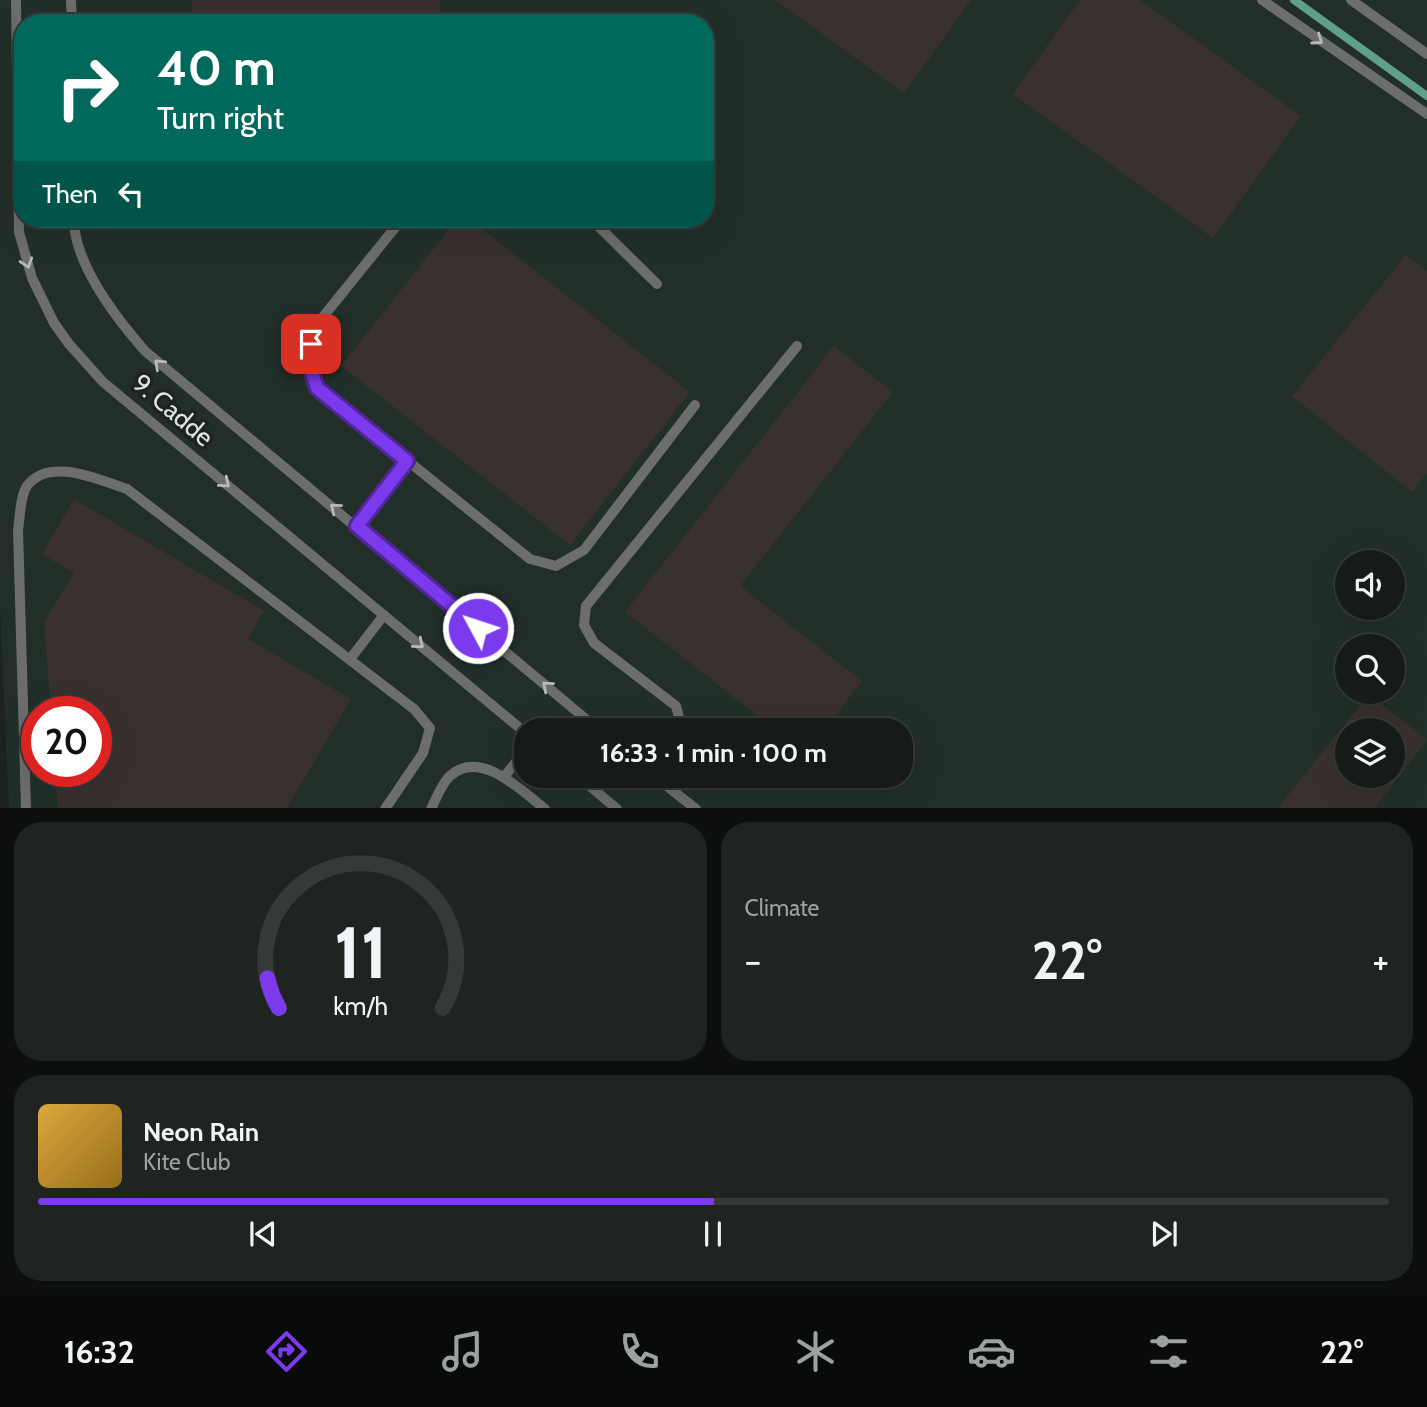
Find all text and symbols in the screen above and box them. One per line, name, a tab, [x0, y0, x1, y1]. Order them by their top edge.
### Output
one-way arrow	[1310, 31, 1323, 44]
text: 40 m	[157, 38, 276, 97]
icon: right	[42, 42, 133, 133]
text: Turn right	[157, 98, 284, 137]
icon: left	[112, 175, 150, 213]
text: Then	[42, 178, 98, 210]
one-way arrow	[19, 257, 34, 269]
pin	[281, 314, 341, 374]
icon: arrive	[292, 325, 330, 363]
one-way arrow	[154, 360, 167, 372]
street label: 9. Cadde	[126, 367, 220, 453]
one-way arrow	[217, 475, 230, 487]
one-way arrow	[330, 504, 343, 516]
map controls	[1335, 550, 1405, 788]
button: sound	[1335, 550, 1405, 620]
position arrow	[441, 591, 515, 665]
button: search	[1335, 634, 1405, 704]
one-way arrow	[411, 636, 424, 648]
one-way arrow	[542, 682, 555, 694]
speed limit sign: 20	[21, 696, 112, 787]
button: layers	[1335, 718, 1405, 788]
text: 16:33 · 1 min · 100 m	[600, 737, 827, 769]
text: Climate	[745, 894, 819, 922]
text: 11	[333, 908, 387, 996]
text: 22°	[1032, 929, 1102, 992]
text: −	[745, 937, 761, 984]
text: +	[1372, 937, 1389, 984]
text: km/h	[333, 990, 388, 1020]
text: Neon Rain	[143, 1116, 259, 1148]
text: Kite Club	[143, 1148, 230, 1176]
icon: previous	[244, 1215, 282, 1253]
icon: pause	[694, 1215, 732, 1253]
icon: next	[1145, 1215, 1183, 1253]
icon: directions	[262, 1327, 311, 1376]
icon: music	[438, 1327, 487, 1376]
icon: phone	[615, 1327, 664, 1376]
icon: climate	[791, 1327, 840, 1376]
icon: car	[967, 1327, 1016, 1376]
icon: filters	[1144, 1327, 1193, 1376]
text: 16:32	[64, 1332, 135, 1371]
text: 22°	[1320, 1332, 1363, 1371]

